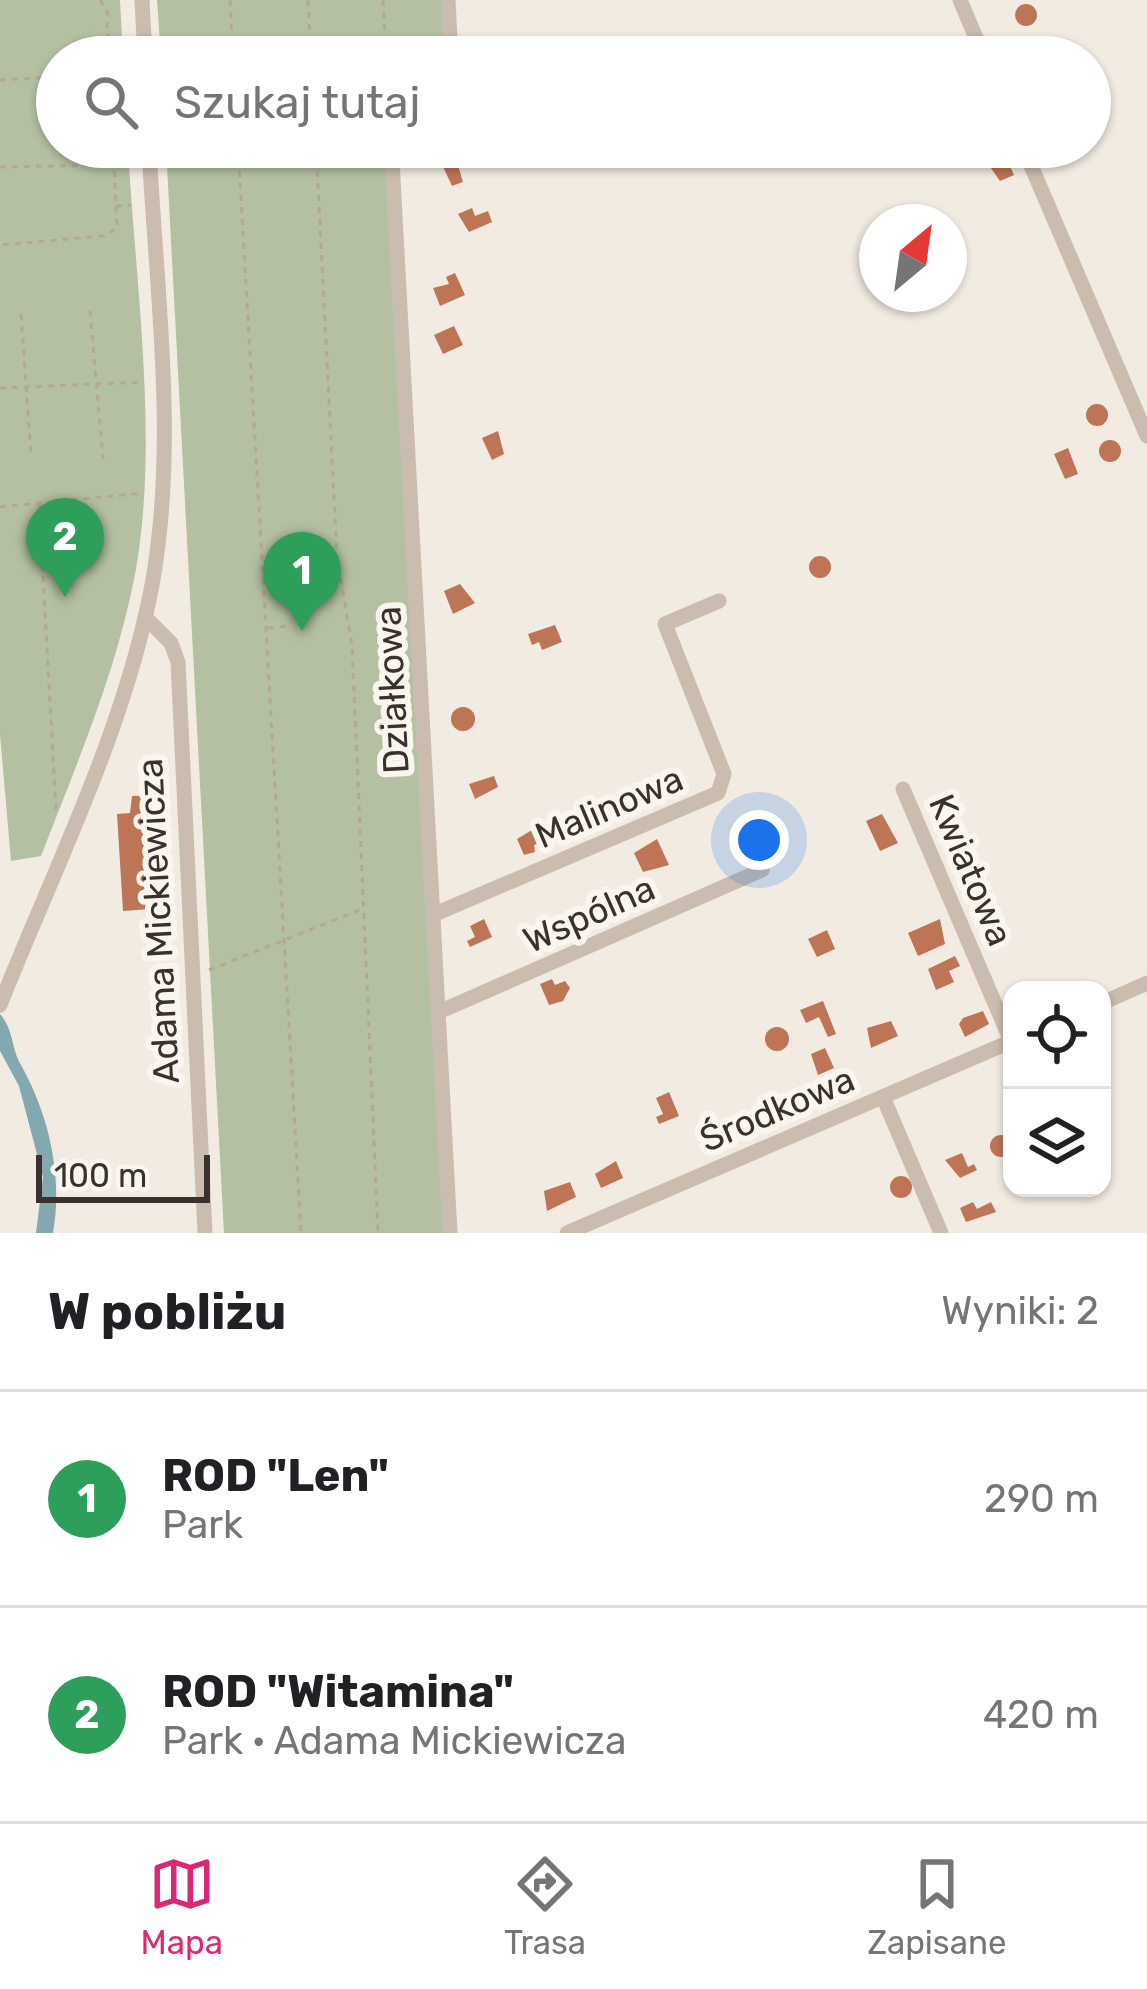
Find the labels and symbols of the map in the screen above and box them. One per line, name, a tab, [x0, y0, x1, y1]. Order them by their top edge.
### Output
north arrow	[859, 204, 967, 312]
pin: 2	[26, 498, 104, 597]
pin: 1	[263, 532, 341, 631]
street label: Działkowa	[366, 605, 418, 775]
street label: Adama Mickiewicza	[128, 757, 188, 1085]
street label: Malinowa	[529, 757, 689, 857]
street label: Kwiatowa	[920, 788, 1022, 952]
your location	[729, 810, 789, 870]
street label: Wspólna	[517, 866, 661, 962]
street label: Środkowa	[693, 1057, 861, 1161]
scale bar	[36, 1149, 210, 1202]

